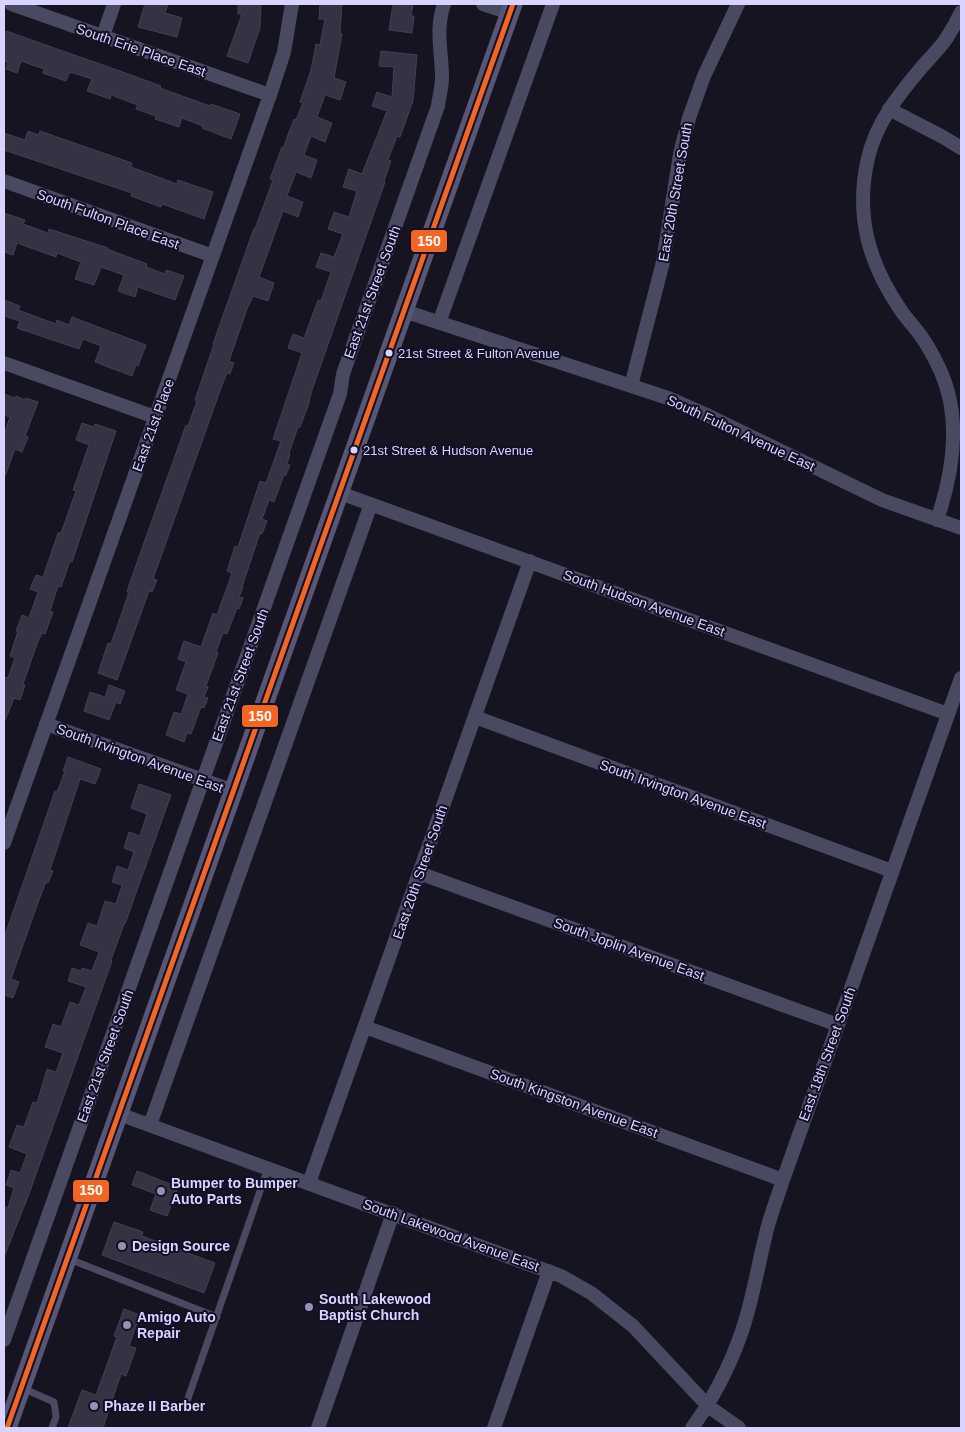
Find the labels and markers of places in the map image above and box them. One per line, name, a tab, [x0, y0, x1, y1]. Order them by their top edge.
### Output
place label: 21st Street & Fulton Avenue	[398, 346, 560, 361]
marker: 21st Street & Fulton Avenue	[384, 348, 394, 358]
place label: 21st Street & Hudson Avenue	[363, 443, 533, 458]
marker: 21st Street & Hudson Avenue	[349, 445, 359, 455]
place label: Bumper to Bumper Auto Parts	[171, 1175, 298, 1207]
marker: Bumper to Bumper Auto Parts	[155, 1185, 167, 1197]
place label: Design Source	[132, 1238, 230, 1254]
marker: Design Source	[116, 1240, 128, 1252]
place label: South Lakewood Baptist Church	[319, 1291, 431, 1323]
marker: South Lakewood Baptist Church	[303, 1301, 315, 1313]
place label: Amigo Auto Repair	[137, 1309, 216, 1341]
marker: Amigo Auto Repair	[121, 1319, 133, 1331]
place label: Phaze II Barber	[104, 1398, 206, 1414]
marker: Phaze II Barber	[88, 1400, 100, 1412]

